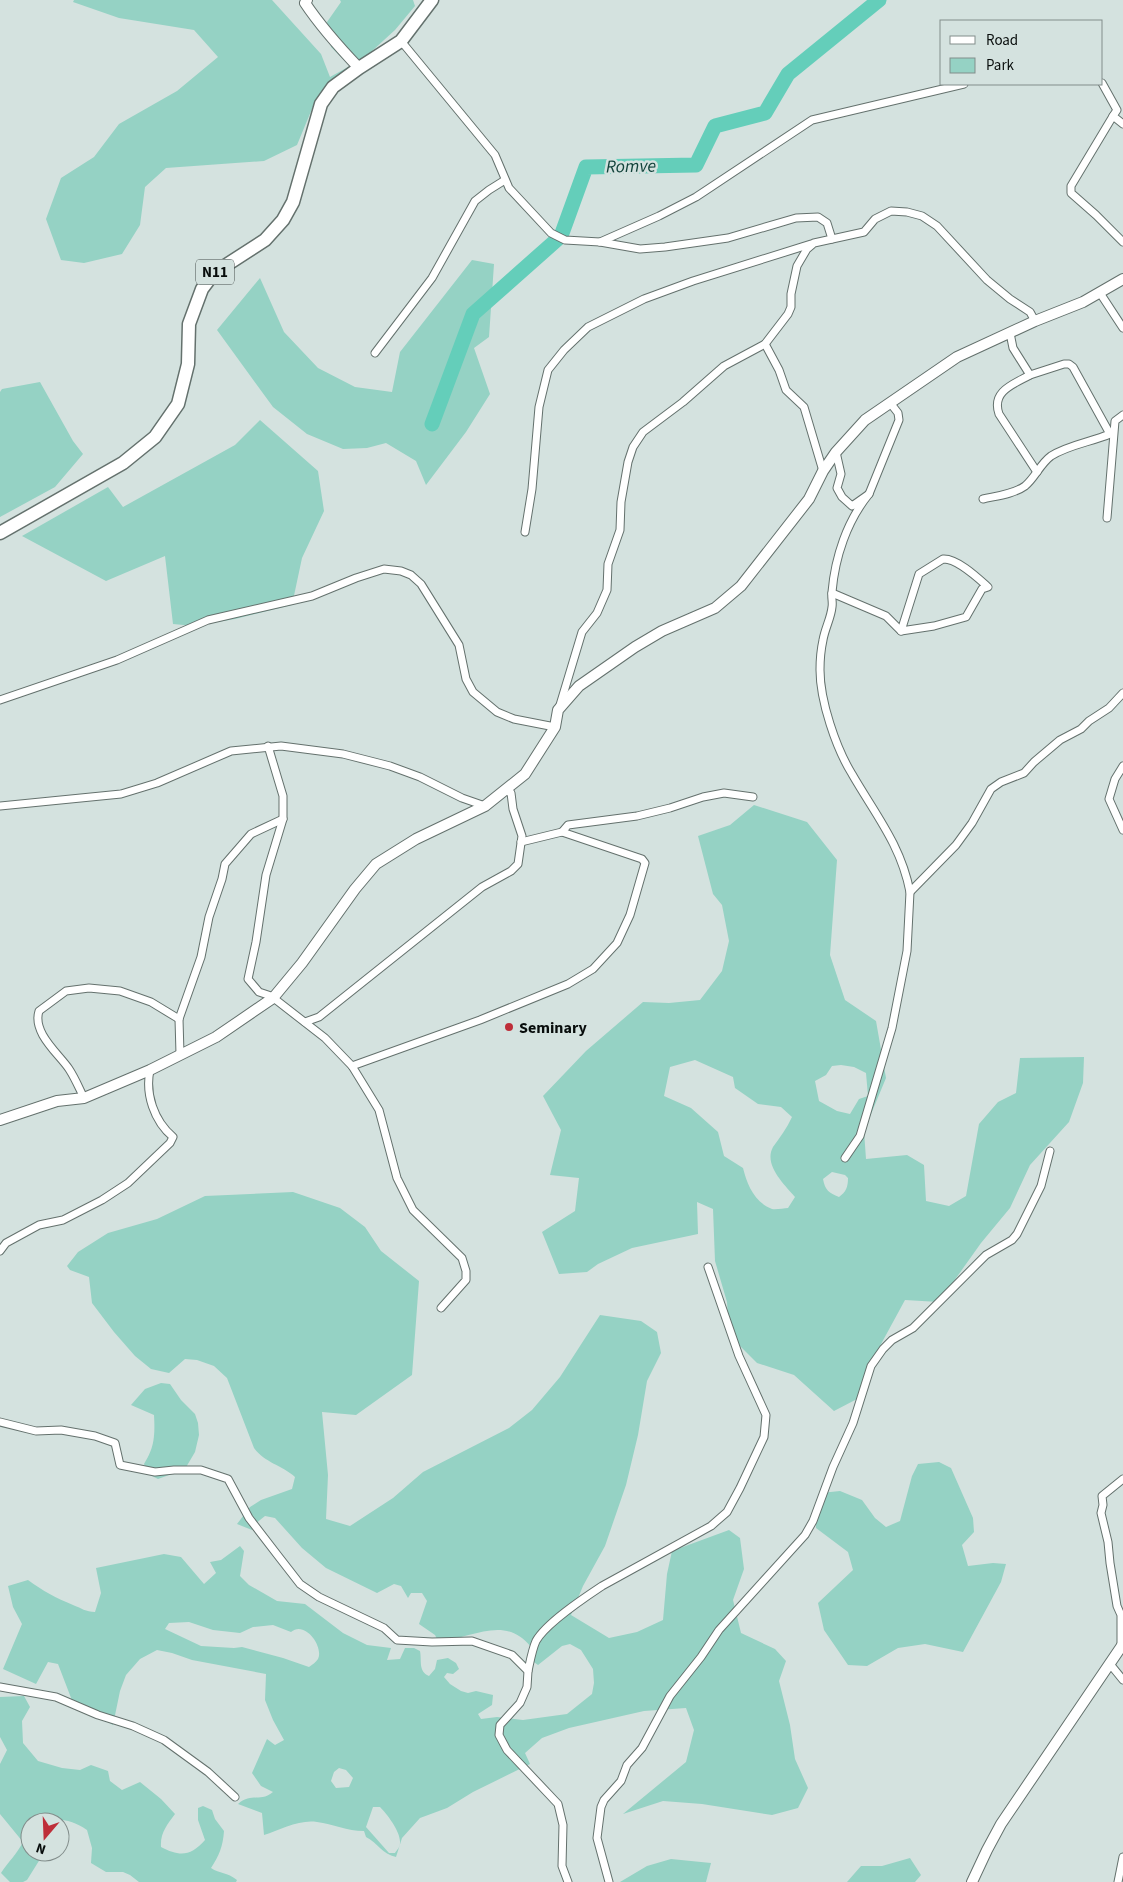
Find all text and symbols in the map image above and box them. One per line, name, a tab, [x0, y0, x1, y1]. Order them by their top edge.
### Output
legend	[940, 20, 1103, 85]
text: Road	[986, 30, 1018, 51]
text: Park	[986, 55, 1015, 76]
water label: Romve	[606, 154, 657, 179]
road number: N11	[196, 260, 234, 284]
place label: Seminary	[519, 1017, 587, 1039]
marker: Seminary	[503, 1021, 515, 1033]
north arrow	[20, 1812, 70, 1862]
text: N	[33, 1837, 49, 1859]

